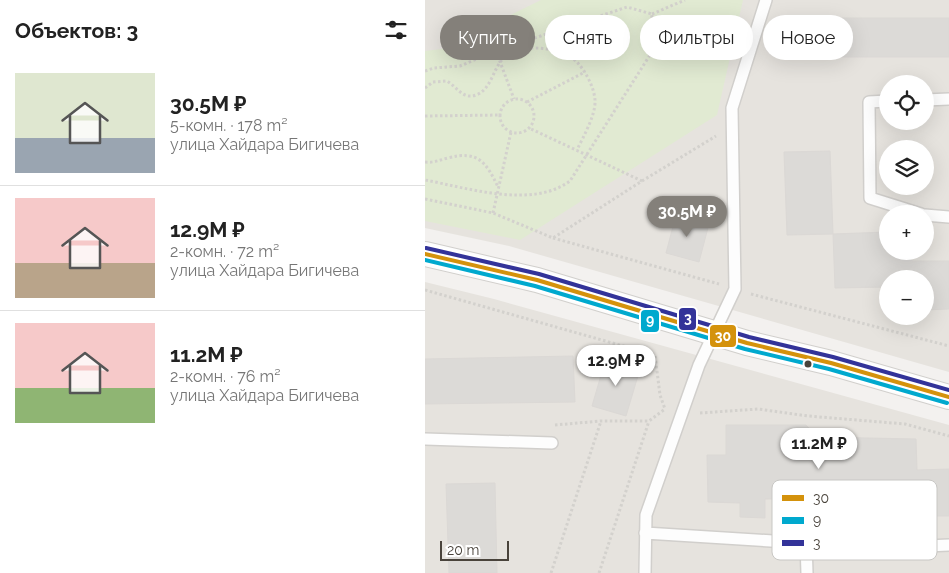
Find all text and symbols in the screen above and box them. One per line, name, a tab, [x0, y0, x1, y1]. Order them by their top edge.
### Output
chip: Купить	[440, 15, 535, 60]
chip: Снять	[545, 15, 630, 60]
chip: Фильтры	[640, 15, 753, 60]
chip: Новое	[763, 15, 853, 60]
icon: filters	[382, 16, 410, 44]
text: Объектов: 3	[15, 18, 138, 43]
map controls	[879, 75, 934, 325]
button: locate	[879, 75, 934, 130]
text: 30.5M ₽	[170, 91, 246, 116]
icon: home	[55, 93, 115, 153]
text: 5-комн. · 178 m²	[170, 116, 287, 135]
text: улица Хайдара Бигичева	[170, 135, 359, 154]
button: layers	[879, 140, 934, 195]
pin: 30.5M ₽	[641, 196, 733, 238]
text: 30.5M ₽	[658, 202, 716, 221]
button: +	[879, 205, 934, 260]
text: 12.9M ₽	[170, 217, 245, 242]
icon: home	[55, 218, 115, 278]
text: 2-комн. · 72 m²	[170, 242, 279, 261]
text: улица Хайдара Бигичева	[170, 261, 359, 280]
button: −	[879, 270, 934, 325]
line badge: 3	[678, 307, 697, 331]
line badge: 9	[640, 309, 660, 333]
text: 3	[684, 310, 692, 326]
text: 9	[646, 312, 654, 328]
line badge: 30	[709, 324, 737, 348]
text: 30	[715, 328, 731, 344]
text: 11.2M ₽	[170, 342, 243, 367]
icon: home	[55, 343, 115, 403]
pin: 12.9M ₽	[570, 344, 662, 387]
text: 12.9M ₽	[588, 351, 644, 370]
unlabelled marker	[803, 359, 813, 369]
text: 2-комн. · 76 m²	[170, 367, 280, 386]
text: улица Хайдара Бигичева	[170, 386, 359, 405]
pin: 11.2M ₽	[773, 428, 865, 470]
text: 11.2M ₽	[791, 434, 847, 453]
legend	[772, 480, 937, 560]
text: 30	[813, 490, 829, 506]
text: 9	[813, 512, 821, 528]
text: 3	[813, 535, 820, 551]
scale bar	[440, 538, 509, 561]
text: 20 m	[447, 542, 479, 558]

